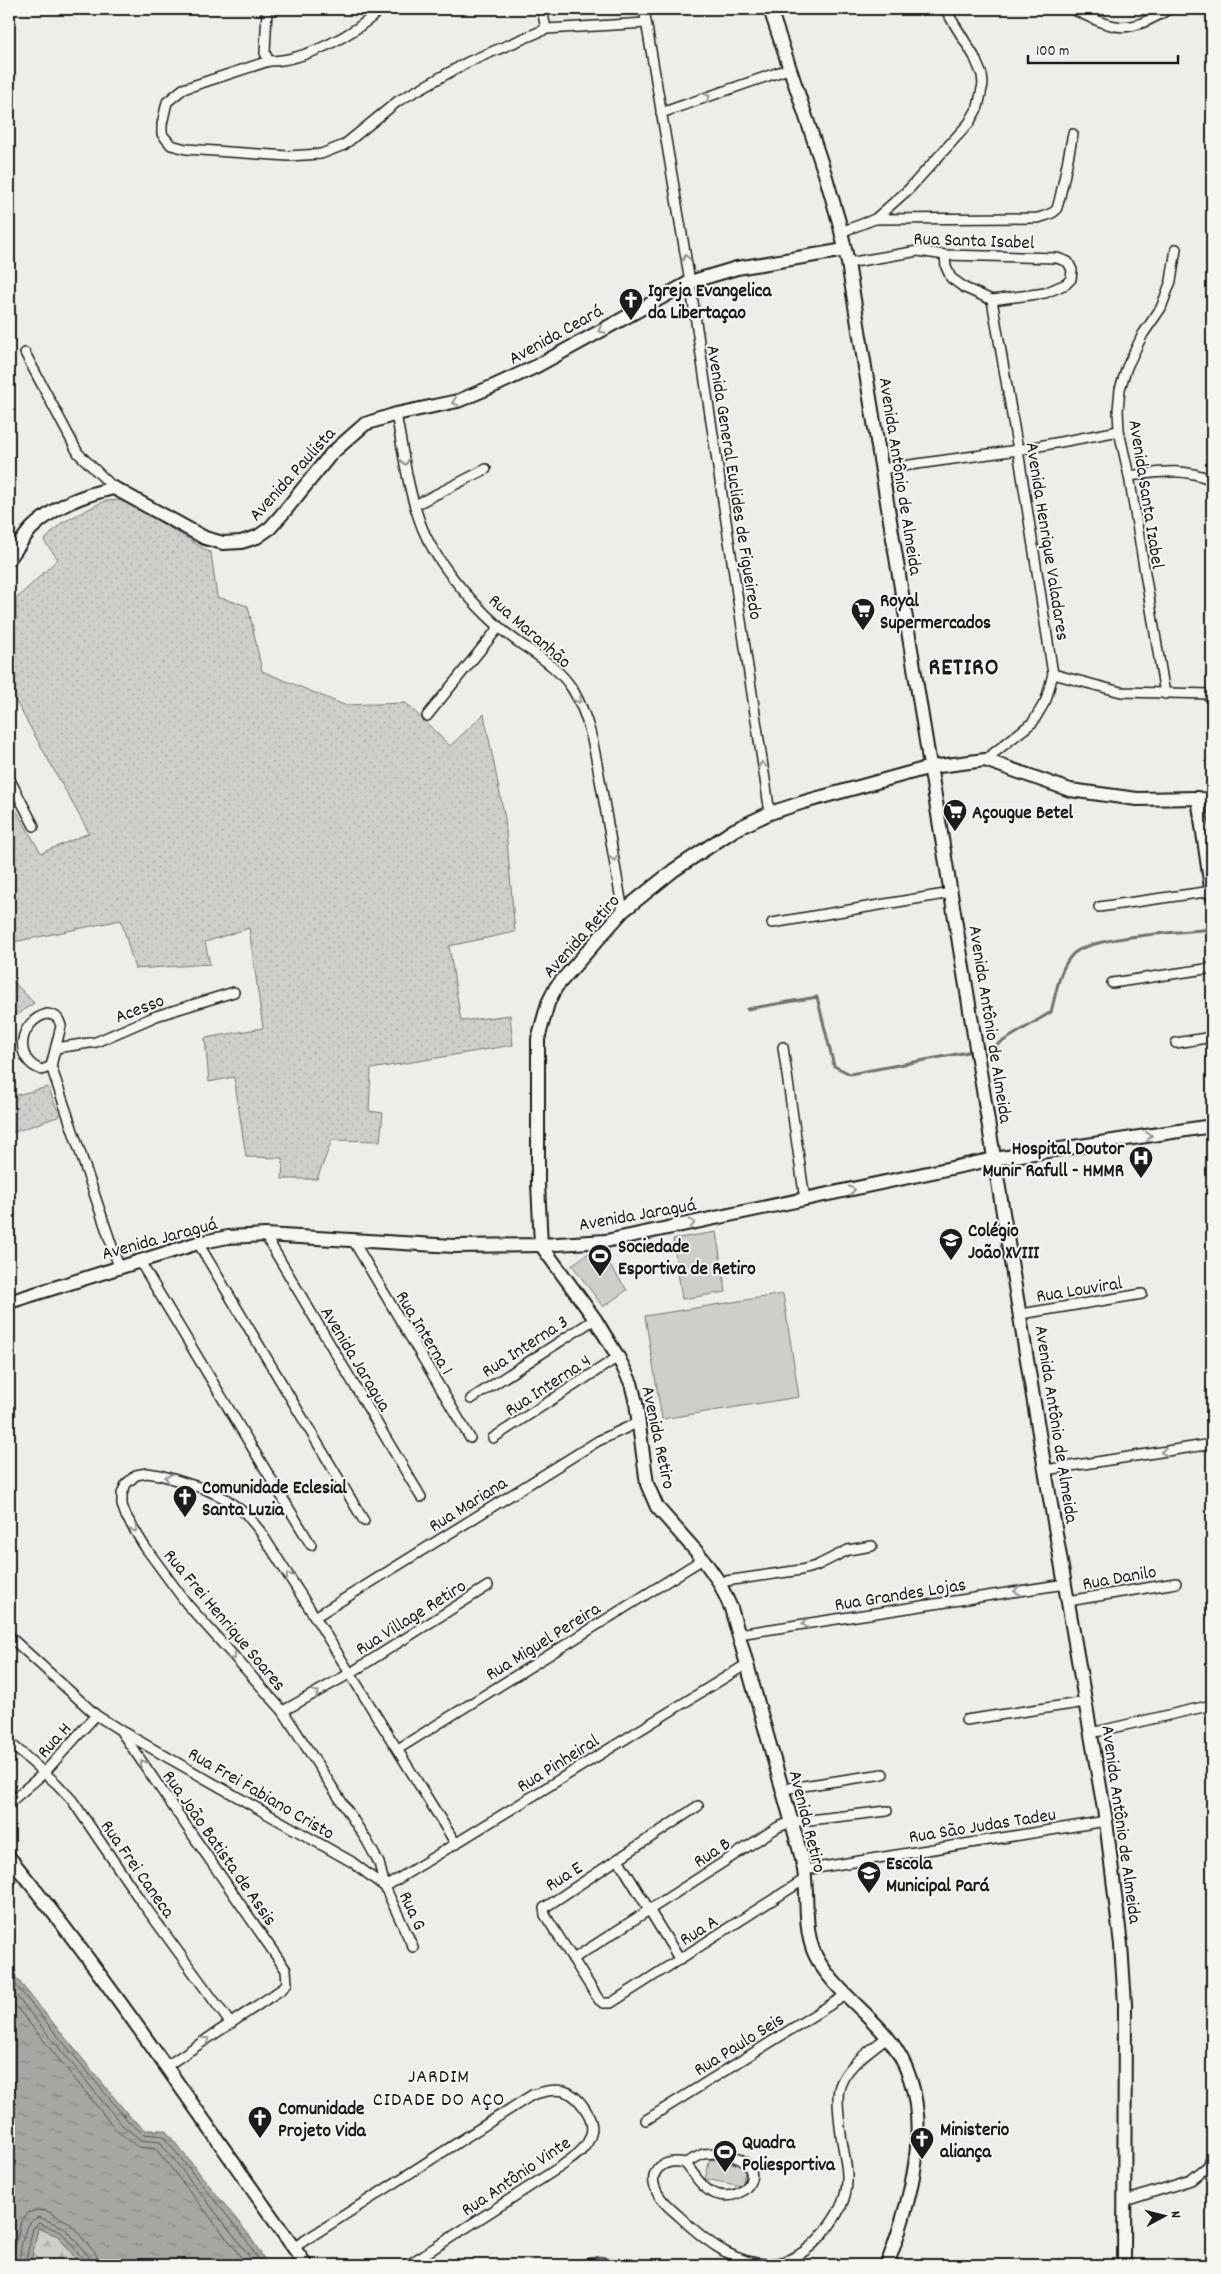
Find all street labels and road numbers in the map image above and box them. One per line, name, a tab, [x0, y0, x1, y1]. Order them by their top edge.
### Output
street label: Rua Santa Isabel	[913, 227, 1035, 258]
street label: Avenida Ceará	[505, 299, 609, 373]
street label: Avenida General Euclides de Figueiredo	[697, 343, 768, 622]
street label: Avenida Antônio de Almeida	[870, 376, 928, 578]
street label: Avenida Santa Izabel	[1119, 418, 1170, 571]
street label: Avenida Paulista	[244, 421, 344, 528]
street label: Avenida Henrique Valadares	[1017, 440, 1075, 643]
street label: Rua Maranhão	[481, 589, 576, 676]
street label: Avenida Retiro	[538, 889, 628, 985]
street label: Avenida Antônio de Almeida	[960, 924, 1018, 1126]
street label: Acesso	[112, 989, 169, 1032]
street label: Avenida Jaraguá	[577, 1193, 699, 1240]
street label: Avenida Jaraguá	[99, 1212, 221, 1269]
street label: Rua Louviral	[1034, 1271, 1125, 1312]
street label: Rua Interna 1	[387, 1287, 459, 1381]
street label: Avenida Jaragua	[312, 1302, 397, 1418]
street label: Rua Interna 3	[477, 1310, 574, 1386]
street label: Avenida Antônio de Almeida	[1026, 1324, 1084, 1526]
street label: Rua Interna 4	[501, 1349, 597, 1425]
street label: Avenida Retiro	[632, 1384, 681, 1492]
street label: Rua Mariana	[424, 1471, 514, 1541]
street label: Rua Frei Henrique Soares	[156, 1544, 291, 1698]
street label: Rua Danilo	[1081, 1560, 1159, 1599]
street label: Rua Grandes Lojas	[833, 1573, 968, 1620]
street label: Rua Village Retiro	[351, 1574, 472, 1664]
street label: Rua Miguel Pereira	[481, 1596, 607, 1689]
street label: Rua H	[32, 1717, 79, 1765]
street label: Avenida Antônio de Almeida	[1092, 1724, 1147, 1926]
street label: Rua Pinheiral	[512, 1729, 606, 1801]
street label: Rua Frei Fabiano Cristo	[182, 1742, 339, 1848]
street label: Rua João Batista de Assis	[154, 1766, 282, 1932]
street label: Avenida Retiro	[780, 1768, 831, 1876]
street label: Rua São Judas Tadeu	[907, 1802, 1058, 1852]
street label: Rua Frei Caneca	[92, 1815, 181, 1925]
street label: Rua B	[689, 1832, 737, 1876]
street label: Rua E	[541, 1856, 589, 1900]
street label: Rua G	[390, 1888, 432, 1935]
street label: Rua A	[675, 1910, 724, 1954]
street label: Rua Paulo Seis	[689, 2007, 790, 2084]
street label: Rua Antônio Vinte	[457, 2131, 577, 2225]

